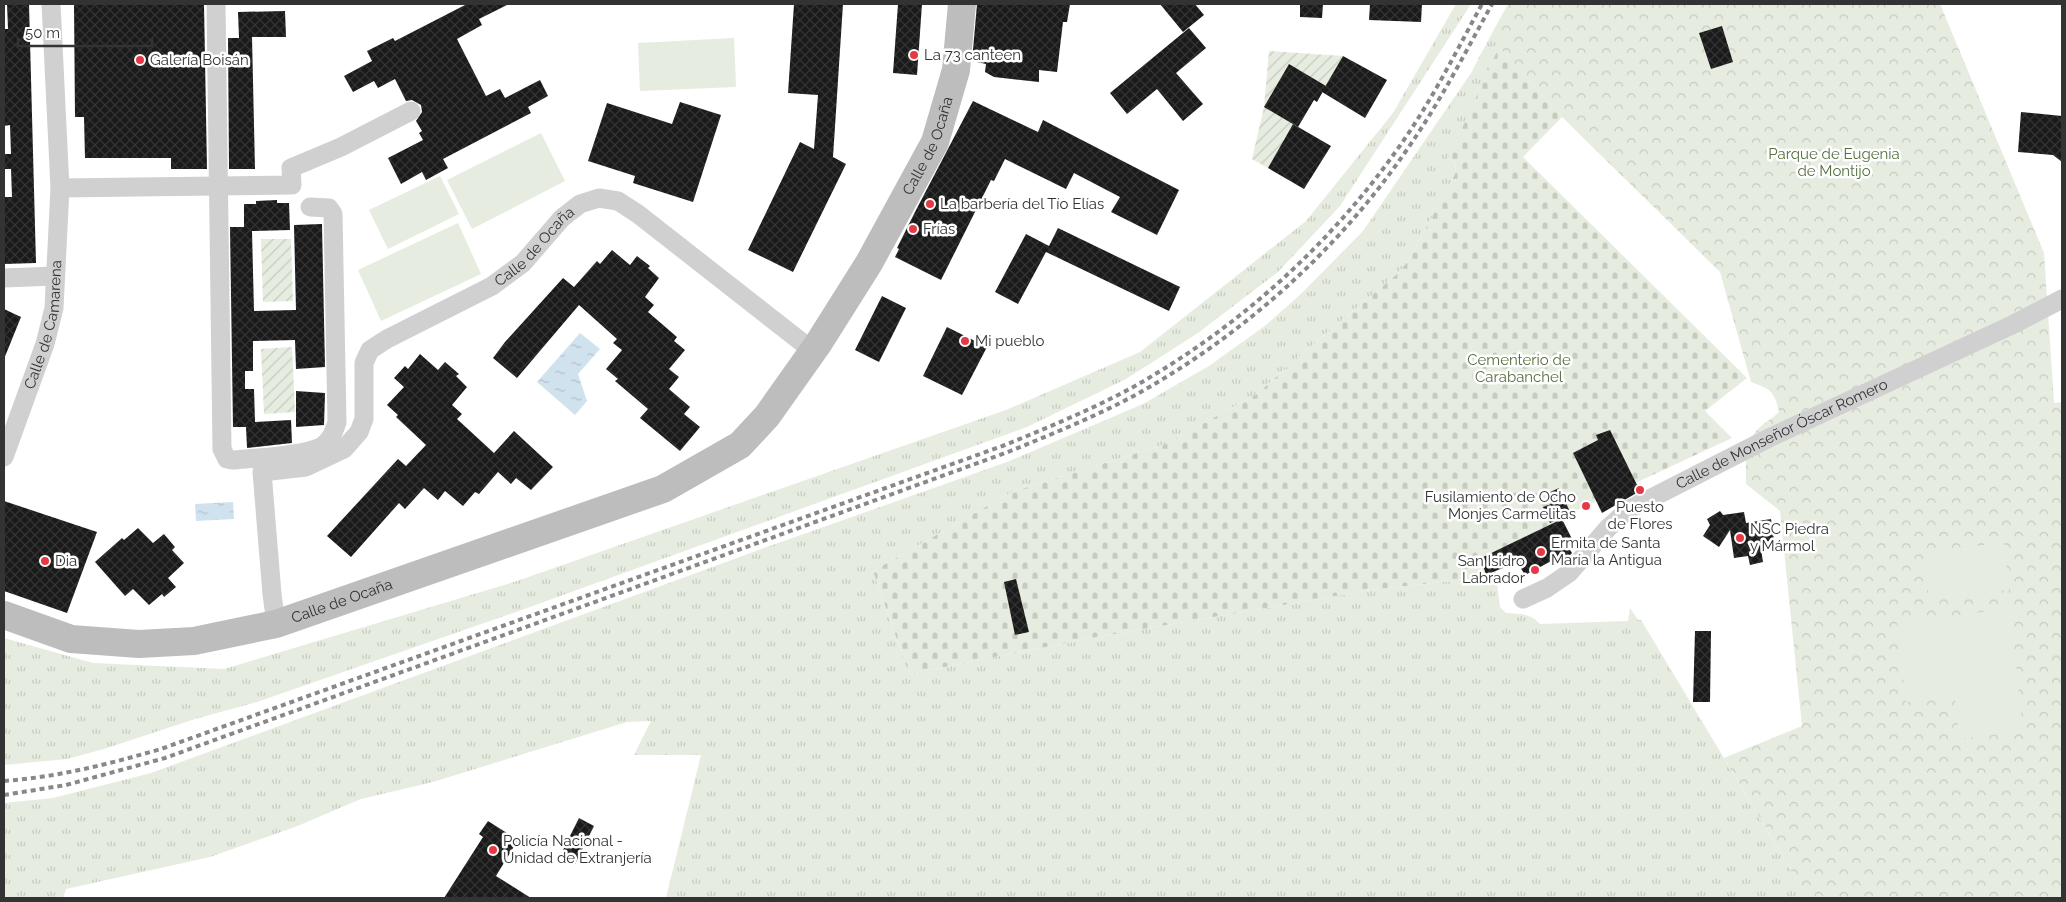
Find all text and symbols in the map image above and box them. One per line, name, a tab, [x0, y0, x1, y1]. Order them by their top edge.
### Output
scale bar	[18, 15, 151, 47]
text: 50 m	[25, 24, 60, 42]
place label: La 73 canteen	[924, 46, 1021, 64]
marker: La 73 canteen	[908, 49, 920, 61]
place label: Galería Boisán	[150, 51, 249, 69]
marker: Galería Boisán	[134, 54, 146, 66]
street label: Calle de Ocaña	[899, 95, 957, 198]
park label: Parque de Eugenia de Montijo	[1768, 145, 1900, 180]
place label: La barbería del Tío Elías	[940, 195, 1104, 213]
marker: La barbería del Tío Elías	[924, 198, 936, 210]
street label: Calle de Ocaña	[491, 203, 578, 290]
place label: Frías	[923, 220, 955, 238]
marker: Frías	[907, 223, 919, 235]
street label: Calle de Camarena	[20, 260, 65, 392]
place label: Mi pueblo	[975, 332, 1045, 350]
marker: Mi pueblo	[959, 335, 971, 347]
park label: Cementerio de Carabanchel	[1467, 351, 1571, 386]
street label: Calle de Monseñor Óscar Romero	[1673, 375, 1891, 493]
marker: Puesto de Flores	[1634, 484, 1646, 496]
place label: Fusilamiento de Ocho Monjes Carmelitas	[1425, 488, 1576, 523]
place label: Puesto de Flores	[1608, 498, 1672, 533]
marker: Fusilamiento de Ocho Monjes Carmelitas	[1580, 500, 1592, 512]
place label: NSC Piedra y Mármol	[1750, 520, 1829, 555]
marker: NSC Piedra y Mármol	[1734, 532, 1746, 544]
place label: Ermita de Santa María la Antigua	[1551, 534, 1662, 569]
marker: Ermita de Santa María la Antigua	[1535, 546, 1547, 558]
place label: Dia	[55, 552, 77, 570]
place label: San Isidro Labrador	[1458, 552, 1526, 587]
marker: Dia	[39, 555, 51, 567]
marker: San Isidro Labrador	[1529, 564, 1541, 576]
street label: Calle de Ocaña	[289, 575, 395, 627]
place label: Policía Nacional - Unidad de Extranjería	[503, 832, 652, 867]
marker: Policía Nacional - Unidad de Extranjería	[487, 844, 499, 856]

